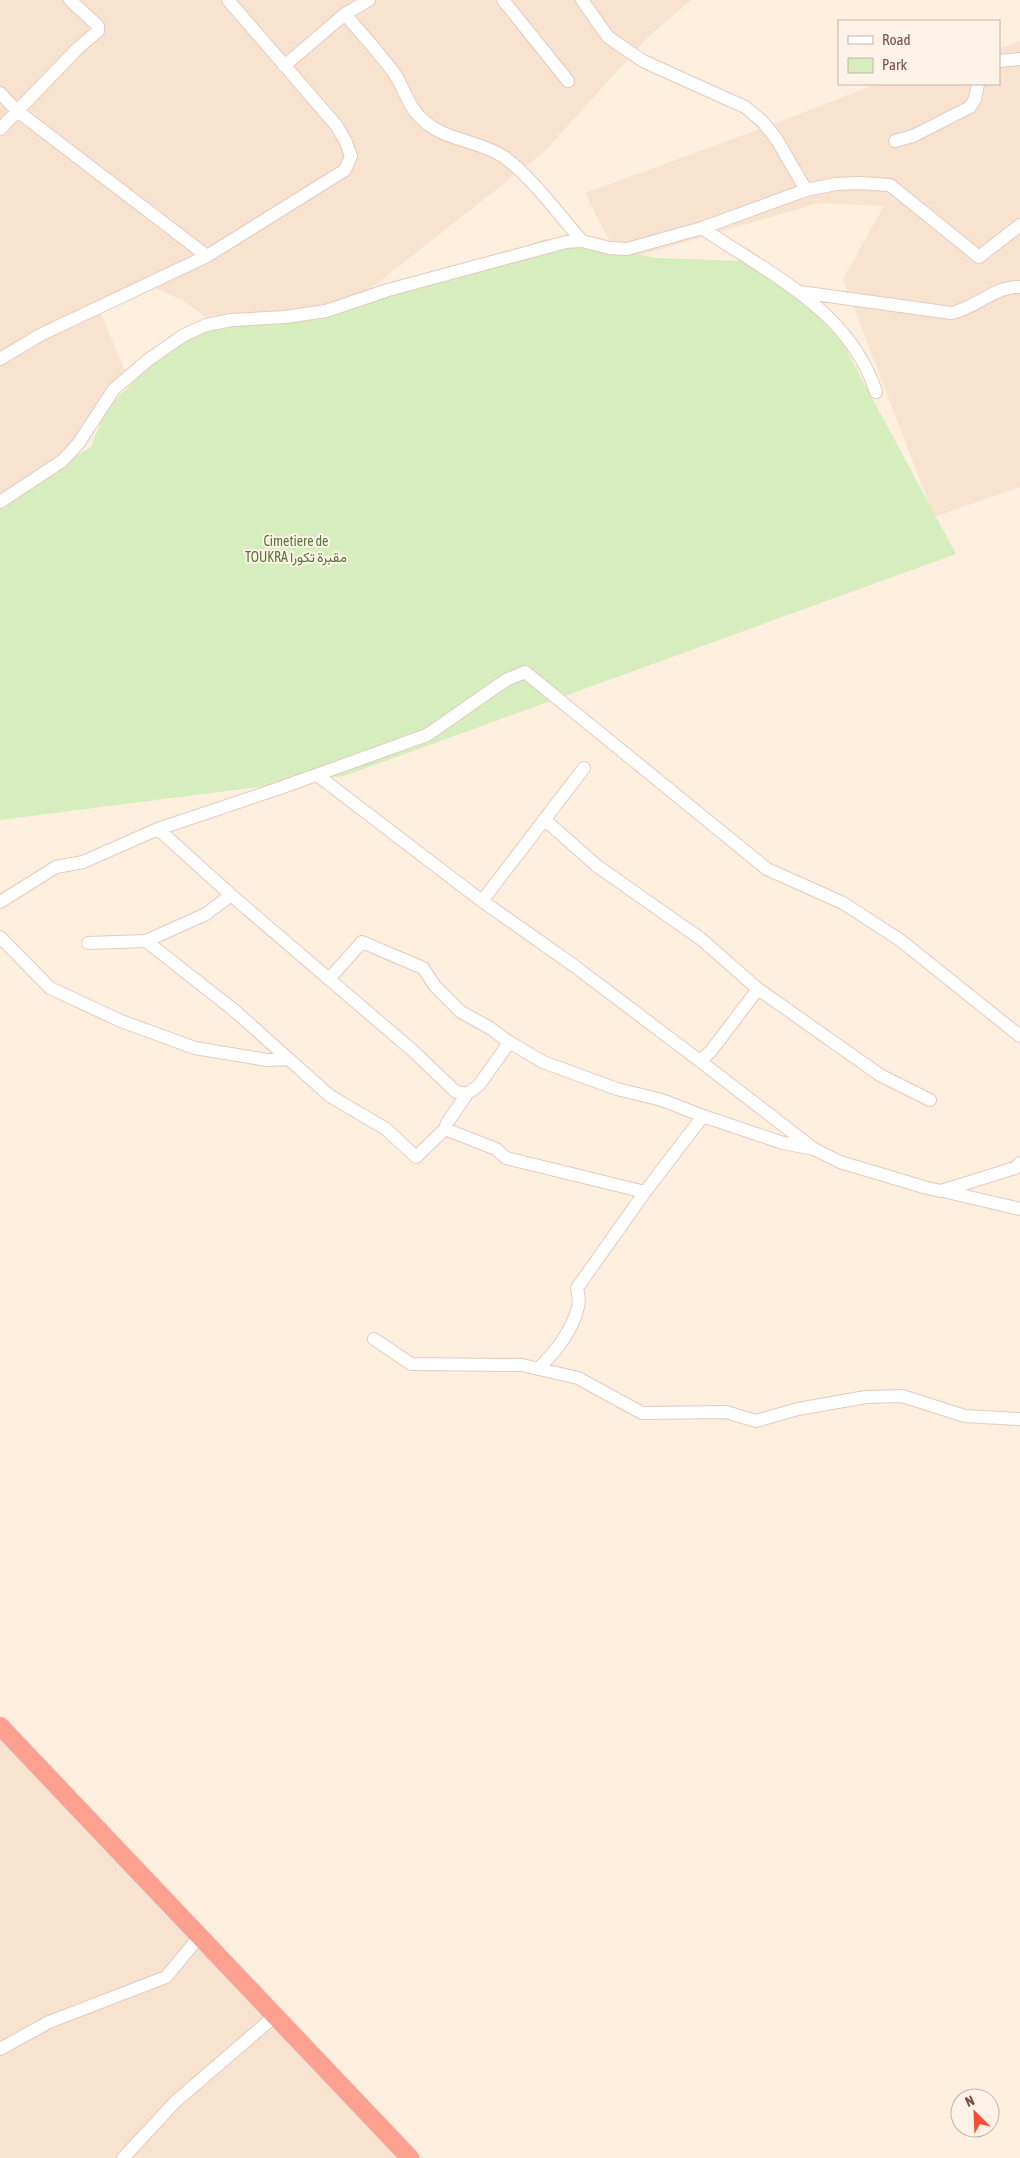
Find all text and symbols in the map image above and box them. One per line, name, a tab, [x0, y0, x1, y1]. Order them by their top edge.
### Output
legend	[838, 20, 1000, 85]
text: Road	[882, 31, 911, 48]
text: Park	[882, 56, 907, 73]
park label: Cimetiere de TOUKRA مقبرة تكورا	[245, 533, 347, 566]
north arrow	[950, 2088, 1000, 2138]
text: N	[963, 2092, 977, 2110]

